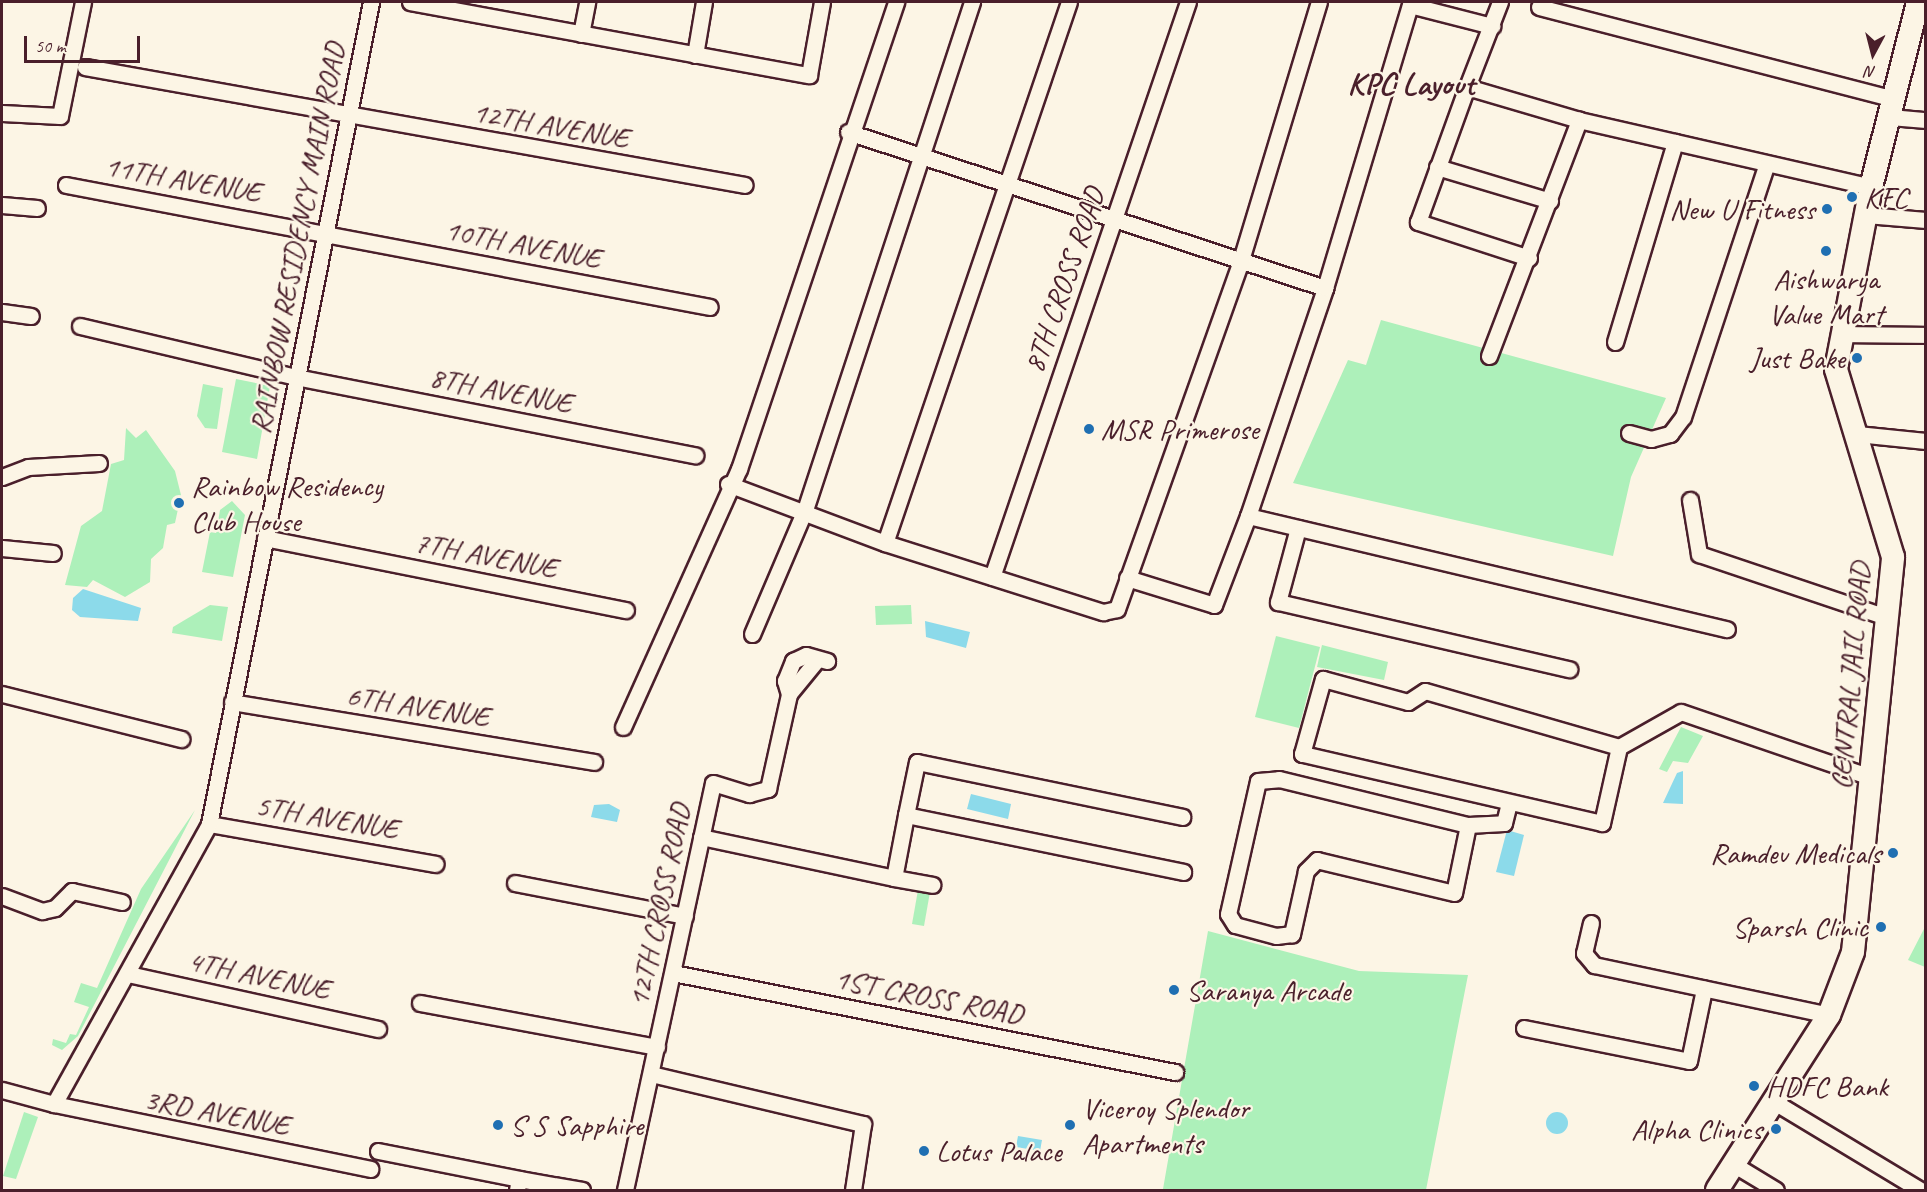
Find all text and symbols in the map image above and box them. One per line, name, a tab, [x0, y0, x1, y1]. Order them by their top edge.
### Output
scale bar	[27, 24, 142, 62]
north arrow	[1843, 24, 1903, 84]
text: 50 m	[35, 35, 66, 57]
street label: RAINBOW RESIDENCY MAIN ROAD	[241, 39, 353, 437]
text: N	[1865, 61, 1877, 82]
district label: KPC Layout	[1347, 65, 1475, 103]
street label: 12TH AVENUE	[471, 94, 631, 156]
street label: 11TH AVENUE	[103, 148, 263, 210]
place label: KFC	[1864, 179, 1908, 215]
street label: 8TH CROSS ROAD	[1015, 182, 1113, 378]
marker: KFC	[1845, 190, 1859, 204]
place label: New U Fitness	[1669, 191, 1815, 227]
marker: New U Fitness	[1820, 202, 1834, 216]
street label: 10TH AVENUE	[443, 211, 603, 277]
marker: Aishwarya Value Mart	[1819, 244, 1833, 258]
place label: Aishwarya Value Mart	[1769, 261, 1883, 332]
place label: Just Bake	[1748, 340, 1845, 376]
marker: Just Bake	[1850, 351, 1864, 365]
street label: 8TH AVENUE	[427, 359, 575, 421]
place label: MSR Primerose	[1101, 411, 1259, 447]
marker: MSR Primerose	[1082, 422, 1096, 436]
place label: Rainbow Residency Club House	[191, 468, 383, 538]
marker: Rainbow Residency Club House	[172, 496, 186, 510]
street label: 7TH AVENUE	[412, 524, 560, 586]
street label: CENTRAL JAIL ROAD	[1822, 560, 1878, 792]
street label: 6TH AVENUE	[345, 677, 491, 735]
street label: 5TH AVENUE	[254, 787, 400, 847]
street label: 12TH CROSS ROAD	[620, 800, 698, 1010]
place label: Ramdev Medicals	[1710, 835, 1881, 871]
marker: Ramdev Medicals	[1886, 846, 1900, 860]
place label: Sparsh Clinic	[1731, 909, 1868, 945]
marker: Sparsh Clinic	[1872, 918, 1890, 936]
street label: 4TH AVENUE	[185, 943, 333, 1007]
street label: 1ST CROSS ROAD	[831, 960, 1027, 1032]
place label: Saranya Arcade	[1186, 972, 1350, 1008]
marker: Saranya Arcade	[1167, 983, 1181, 997]
place label: HDFC Bank	[1766, 1068, 1888, 1104]
marker: HDFC Bank	[1747, 1079, 1761, 1093]
street label: 3RD AVENUE	[142, 1080, 292, 1144]
place label: Viceroy Splendor Apartments	[1082, 1090, 1249, 1160]
place label: S S Sapphire	[510, 1107, 644, 1143]
place label: Alpha Clinics	[1631, 1111, 1762, 1147]
marker: S S Sapphire	[491, 1118, 505, 1132]
marker: Viceroy Splendor Apartments	[1063, 1118, 1077, 1132]
marker: Alpha Clinics	[1767, 1120, 1785, 1138]
place label: Lotus Palace	[936, 1133, 1061, 1169]
marker: Lotus Palace	[917, 1144, 931, 1158]

